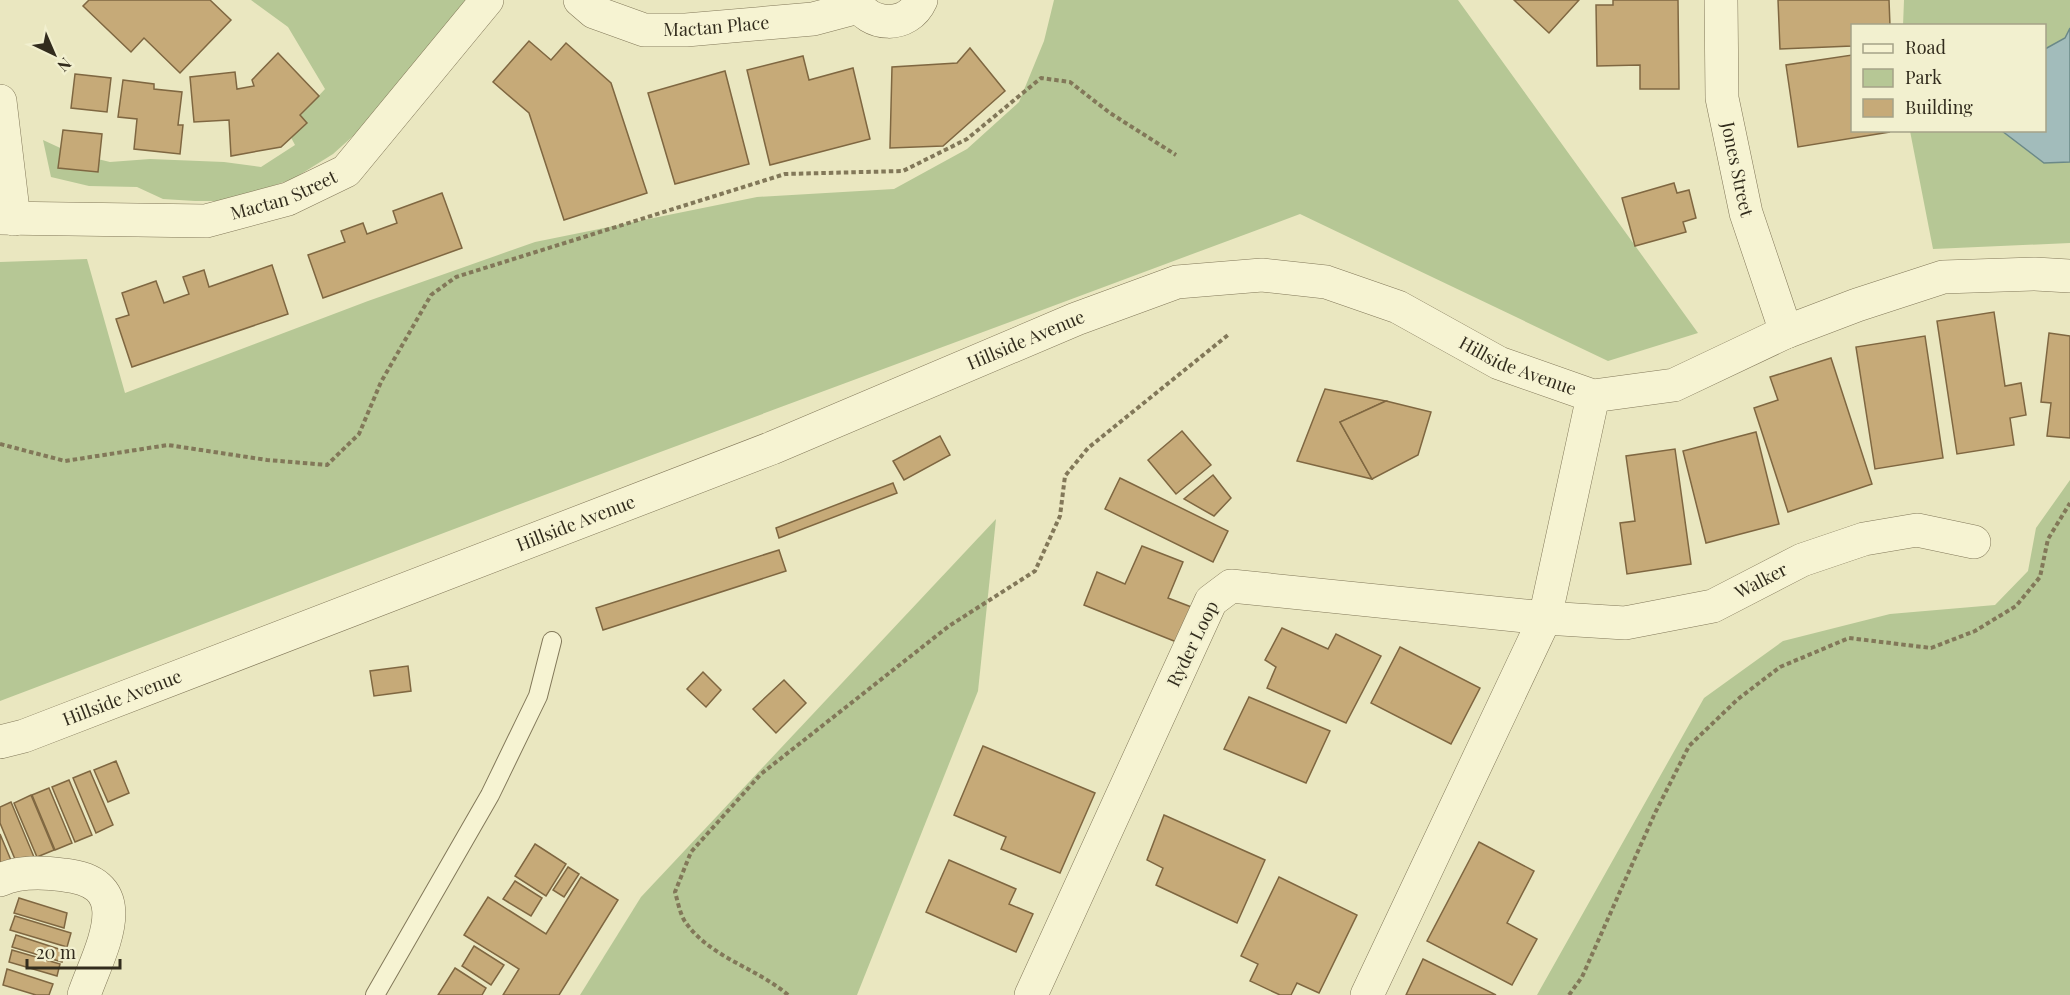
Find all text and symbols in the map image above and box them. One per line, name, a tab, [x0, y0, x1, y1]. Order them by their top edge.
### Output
street label: Mactan Place	[663, 10, 770, 41]
north arrow	[24, 24, 84, 84]
legend	[1851, 24, 2046, 132]
text: Road	[1905, 35, 1946, 59]
text: N	[53, 54, 76, 77]
text: Park	[1905, 65, 1942, 89]
text: Building	[1905, 95, 1973, 119]
street label: Jones Street	[1716, 119, 1760, 221]
street label: Mactan Street	[228, 164, 341, 225]
street label: Hillside Avenue	[963, 304, 1087, 375]
street label: Hillside Avenue	[1455, 330, 1580, 400]
street label: Hillside Avenue	[513, 489, 638, 556]
street label: Walker	[1730, 557, 1791, 604]
street label: Ryder Loop	[1161, 597, 1223, 691]
street label: Hillside Avenue	[59, 664, 185, 731]
scale bar	[27, 932, 120, 970]
text: 20 m	[36, 940, 76, 964]

